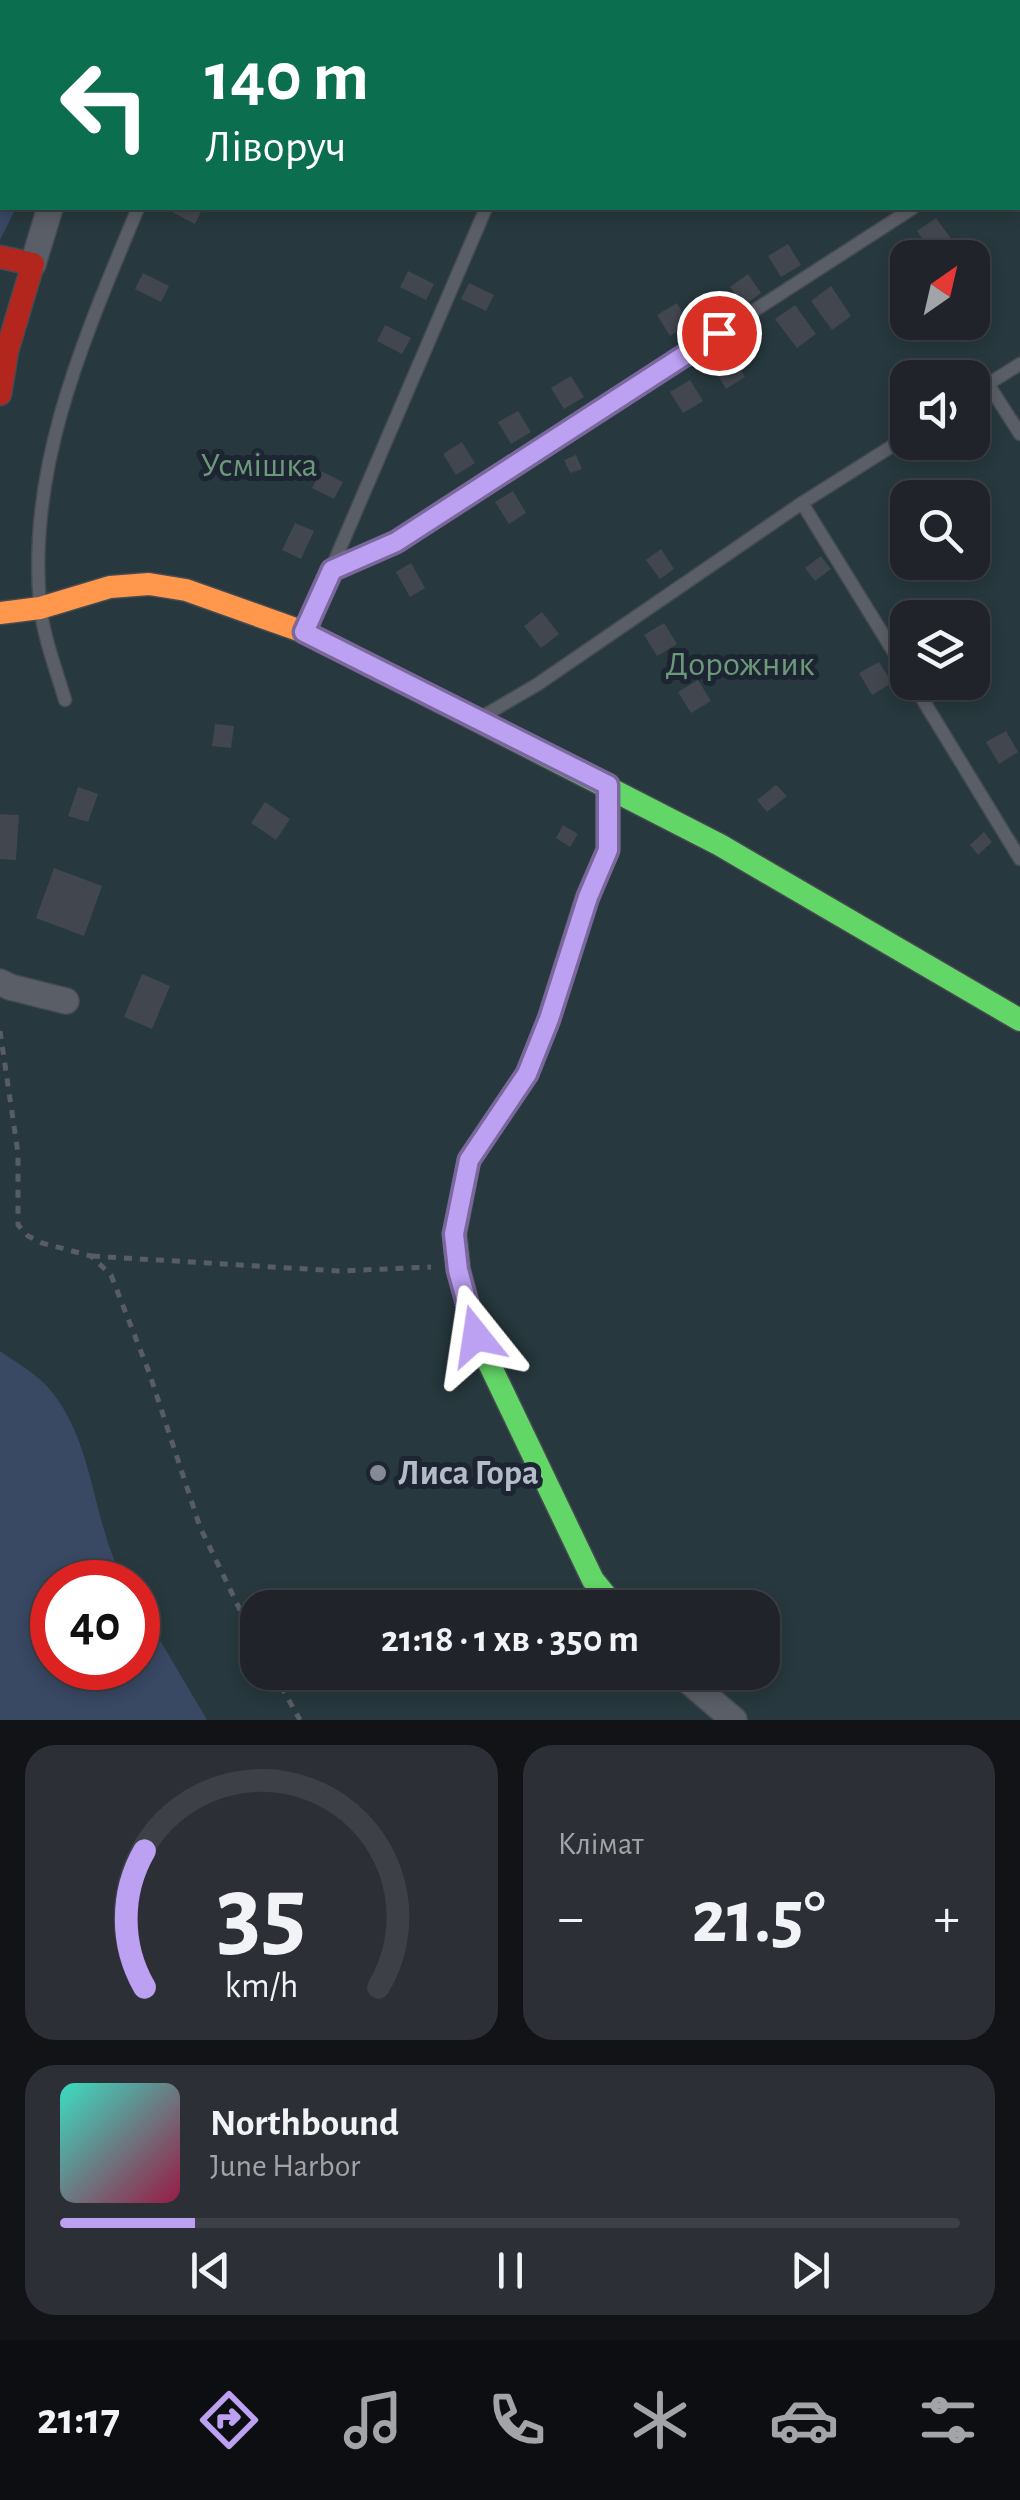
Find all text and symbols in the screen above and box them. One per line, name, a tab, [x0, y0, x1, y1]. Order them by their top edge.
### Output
icon: left	[40, 40, 170, 170]
text: 140 m	[205, 43, 369, 113]
text: Ліворуч	[205, 125, 347, 170]
north arrow	[890, 240, 990, 340]
map controls	[890, 240, 990, 700]
pin	[677, 291, 762, 376]
icon: arrive	[692, 306, 747, 361]
button: sound	[890, 360, 990, 460]
park label: Усмішка	[200, 448, 318, 483]
button: search	[890, 480, 990, 580]
button: layers	[890, 600, 990, 700]
park label: Дорожник	[665, 647, 815, 682]
position arrow	[424, 1284, 528, 1388]
place label: Лиса Гора	[398, 1456, 539, 1491]
marker: Лиса Гора	[367, 1462, 389, 1484]
speed limit sign: 40	[30, 1560, 160, 1690]
text: 21:18 · 1 хв · 350 m	[381, 1621, 639, 1659]
text: Клімат	[558, 1828, 644, 1860]
text: 35	[216, 1862, 306, 1966]
text: 21.5°	[692, 1881, 826, 1956]
text: −	[558, 1891, 584, 1946]
text: +	[934, 1891, 960, 1946]
text: km/h	[224, 1968, 298, 2004]
text: Northbound	[210, 2105, 399, 2143]
text: June Harbor	[210, 2150, 360, 2182]
icon: previous	[183, 2243, 238, 2298]
icon: pause	[483, 2243, 538, 2298]
icon: next	[783, 2243, 838, 2298]
icon: directions	[194, 2385, 264, 2455]
icon: music	[338, 2385, 408, 2455]
icon: phone	[482, 2385, 552, 2455]
icon: climate	[625, 2385, 695, 2455]
icon: car	[769, 2385, 839, 2455]
icon: filters	[913, 2385, 983, 2455]
text: 21:17	[37, 2397, 120, 2442]

